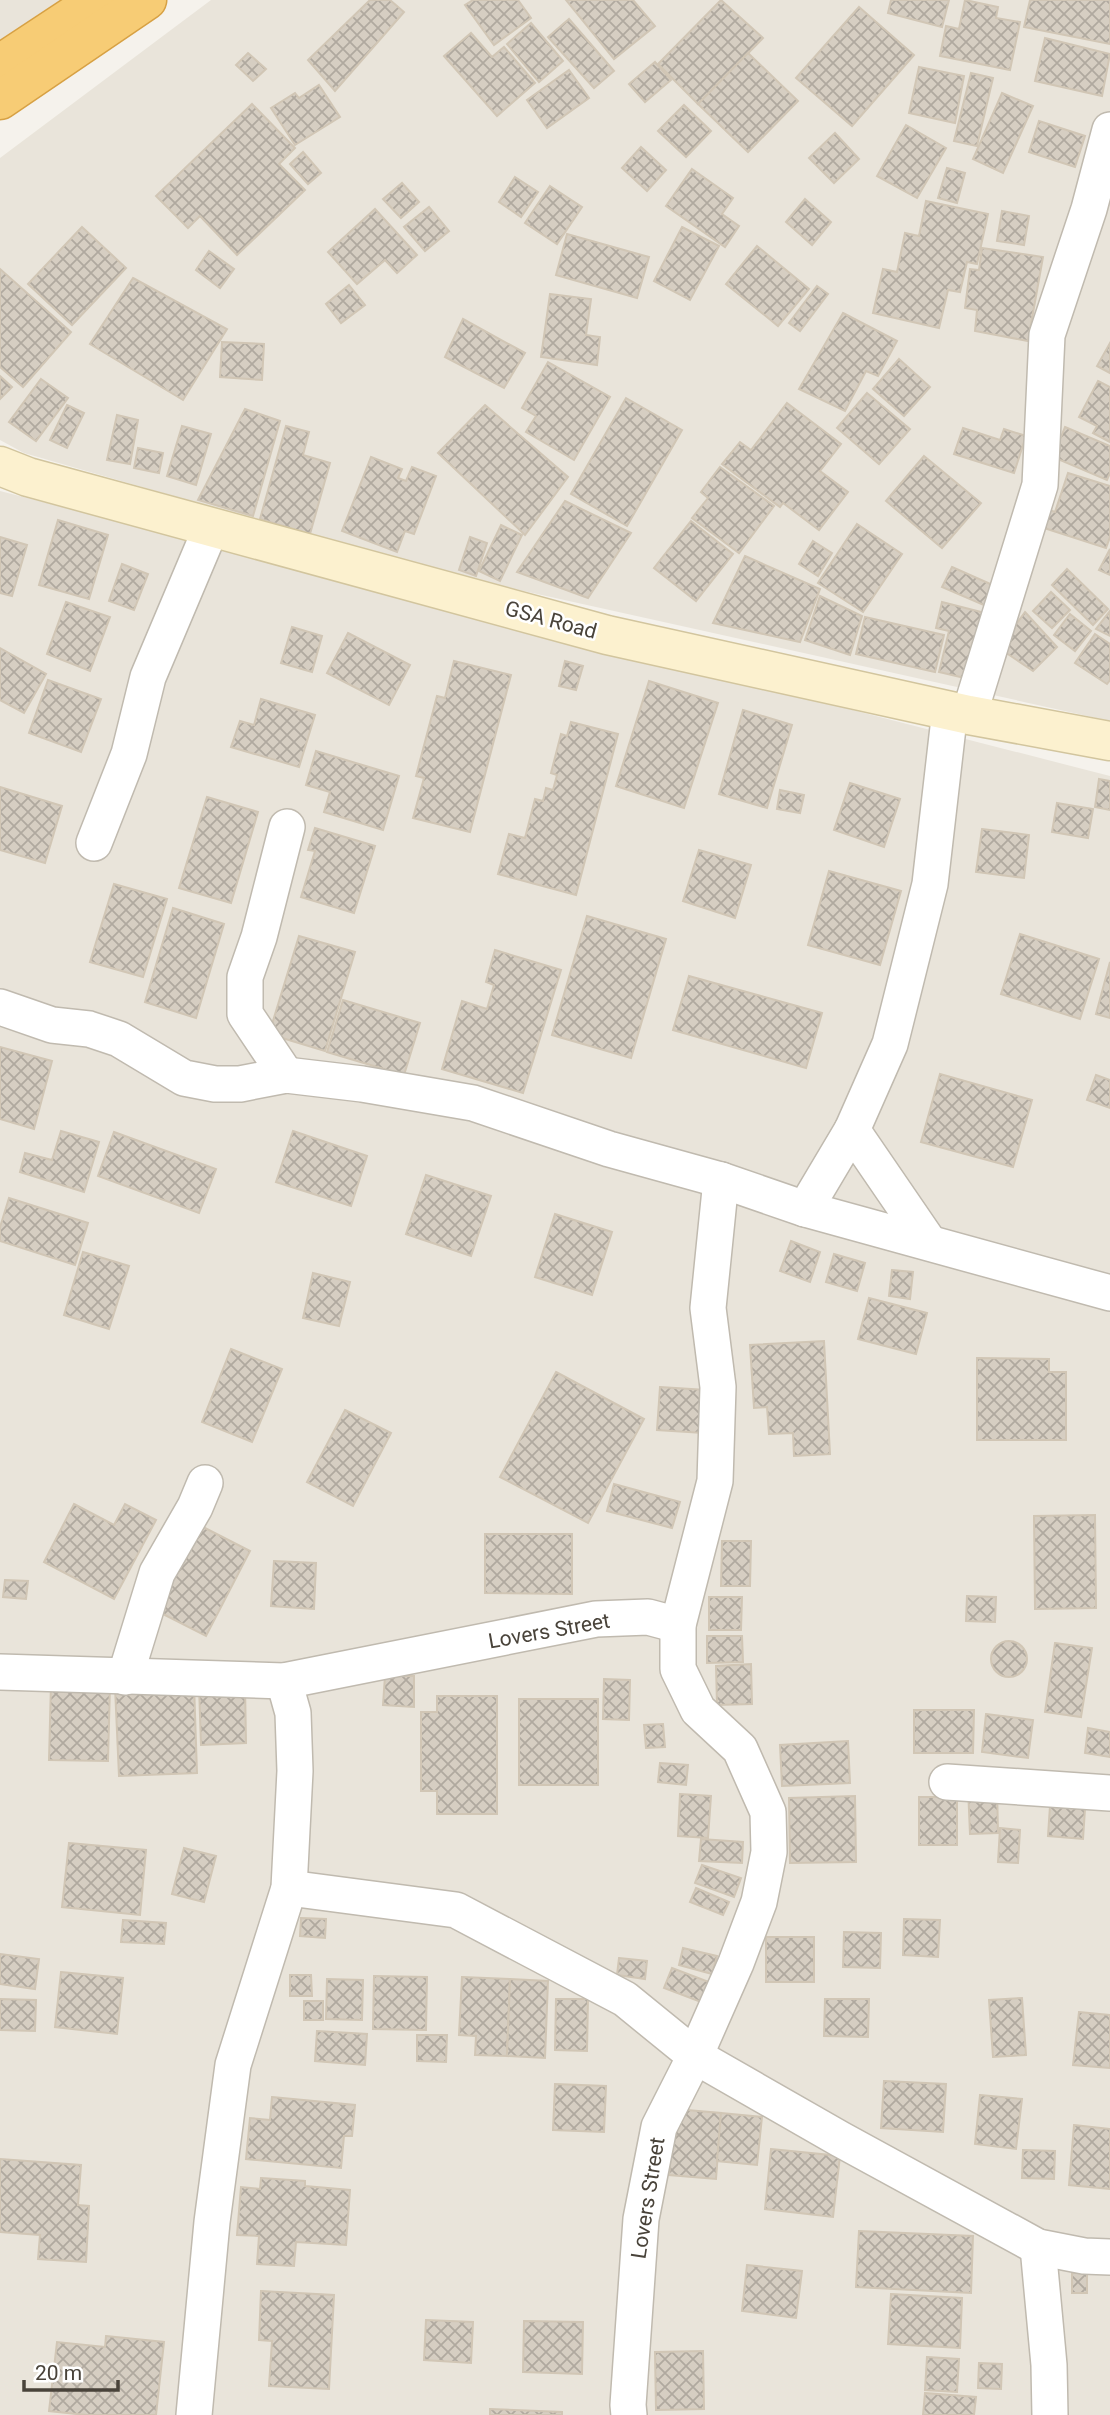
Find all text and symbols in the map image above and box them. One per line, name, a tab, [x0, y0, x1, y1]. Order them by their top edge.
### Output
street label: GSA Road	[503, 596, 599, 644]
street label: Lovers Street	[486, 1608, 612, 1653]
street label: Lovers Street	[627, 2135, 669, 2261]
scale bar	[24, 2348, 119, 2392]
text: 20 m	[35, 2361, 82, 2385]

